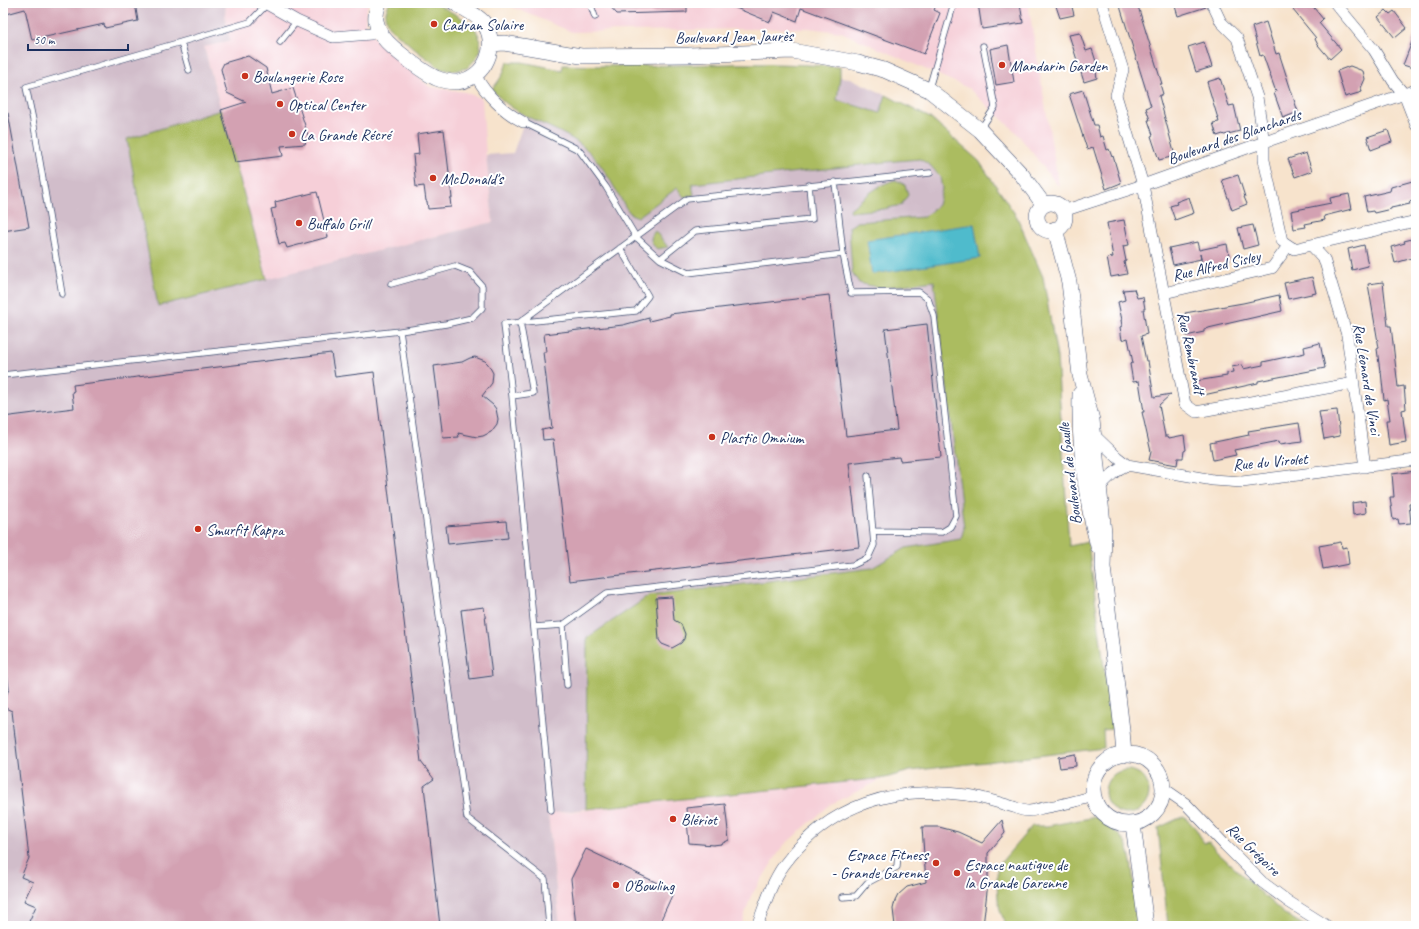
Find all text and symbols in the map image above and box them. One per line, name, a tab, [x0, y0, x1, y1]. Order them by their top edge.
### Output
place label: Cadran Solaire	[442, 15, 525, 35]
marker: Cadran Solaire	[429, 19, 439, 29]
scale bar	[28, 26, 128, 52]
street label: Boulevard Jean Jaurès	[675, 26, 795, 48]
text: 50 m	[34, 32, 56, 48]
place label: Mandarin Garden	[1010, 56, 1108, 76]
marker: Mandarin Garden	[997, 60, 1007, 70]
place label: Boulangerie Rose	[253, 67, 345, 87]
marker: Boulangerie Rose	[240, 71, 250, 81]
place label: Optical Center	[288, 95, 368, 115]
marker: Optical Center	[275, 99, 285, 109]
street label: Boulevard des Blanchards	[1165, 104, 1305, 169]
place label: La Grande Récré	[300, 125, 394, 145]
marker: La Grande Récré	[287, 129, 297, 139]
place label: McDonald's	[441, 169, 505, 189]
marker: McDonald's	[428, 173, 438, 183]
place label: Buffalo Grill	[307, 214, 373, 234]
marker: Buffalo Grill	[294, 218, 304, 228]
street label: Rue Alfred Sisley	[1170, 246, 1264, 286]
street label: Rue Rembrandt	[1173, 310, 1210, 399]
street label: Rue Léonard de Vinci	[1348, 322, 1386, 438]
street label: Boulevard de Gaulle	[1054, 420, 1086, 526]
place label: Plastic Omnium	[720, 428, 805, 448]
marker: Plastic Omnium	[707, 432, 717, 442]
street label: Rue du Virolet	[1232, 449, 1310, 475]
place label: Smurfit Kappa	[206, 520, 285, 540]
marker: Smurfit Kappa	[193, 524, 203, 534]
place label: Blériot	[681, 810, 719, 830]
marker: Blériot	[668, 814, 678, 824]
street label: Rue Grégoire	[1222, 819, 1286, 882]
place label: Espace Fitness - Grande Garenne	[831, 845, 930, 883]
place label: Espace nautique de la Grande Garenne	[965, 855, 1069, 893]
marker: Espace Fitness - Grande Garenne	[931, 858, 941, 868]
marker: Espace nautique de la Grande Garenne	[952, 868, 962, 878]
place label: O'Bowling	[624, 876, 676, 896]
marker: O'Bowling	[611, 880, 621, 890]

